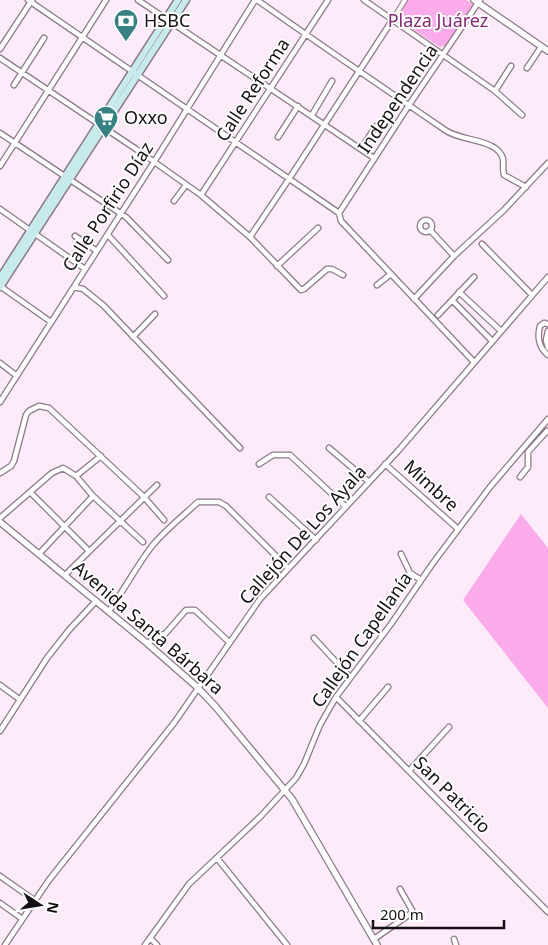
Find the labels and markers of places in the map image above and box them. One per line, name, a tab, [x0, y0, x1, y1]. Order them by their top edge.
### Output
bank icon: HSBC	[113, 8, 139, 42]
place label: HSBC	[144, 8, 190, 32]
supermarket icon: Oxxo	[93, 105, 119, 139]
place label: Oxxo	[124, 105, 168, 129]

